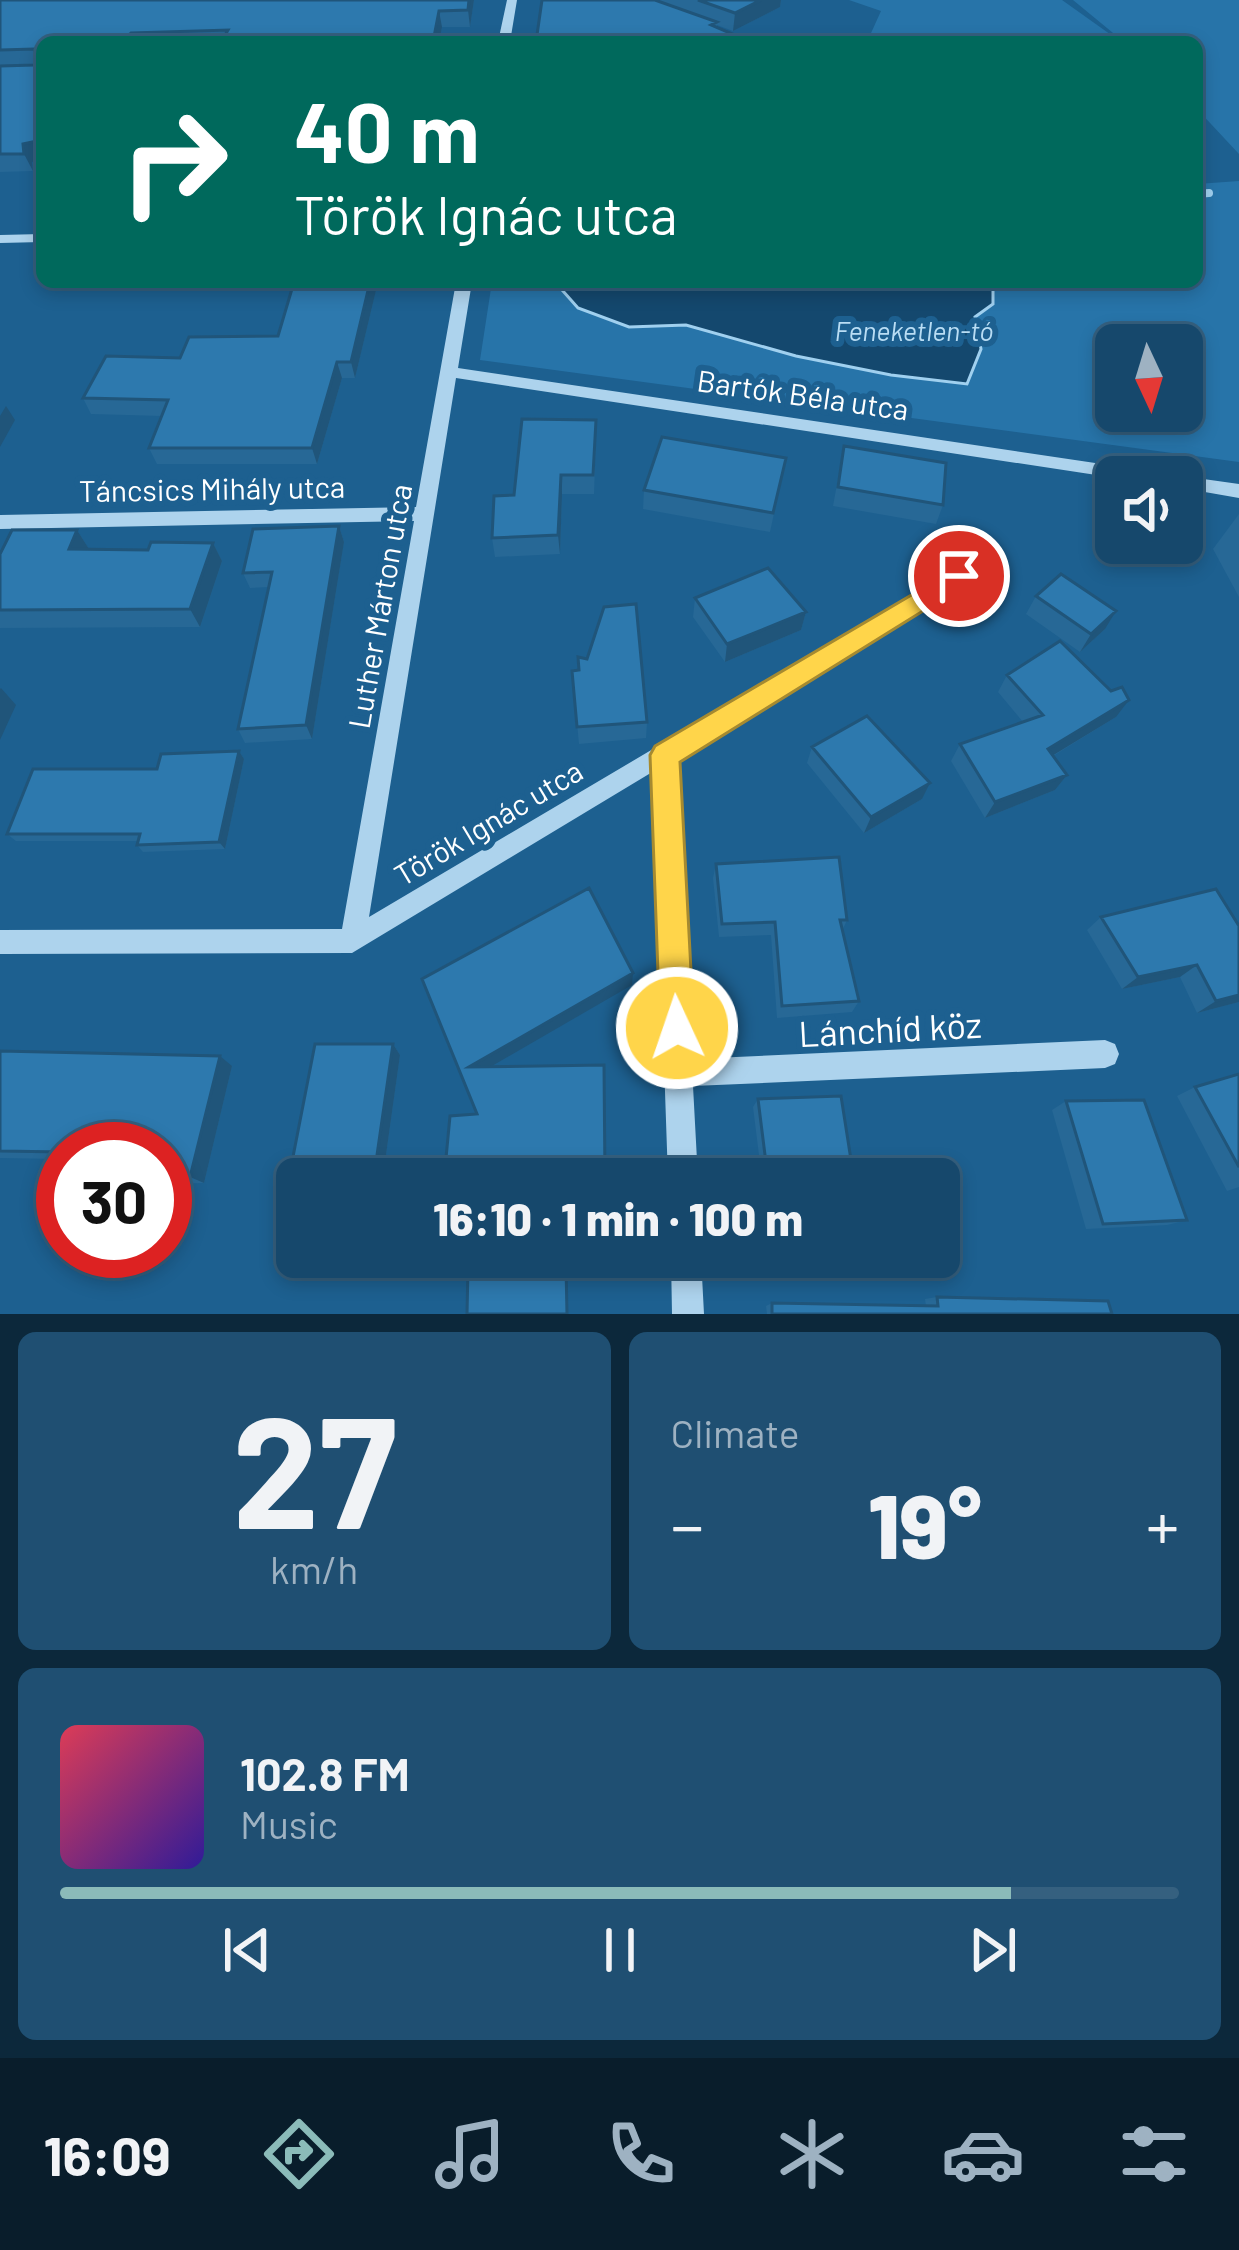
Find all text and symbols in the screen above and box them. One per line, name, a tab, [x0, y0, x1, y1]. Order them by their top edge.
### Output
text: 40 m	[294, 79, 480, 180]
icon: right	[96, 84, 252, 240]
text: Török Ignác utca	[294, 181, 678, 246]
water label: Feneketlen-tó	[835, 314, 993, 346]
north arrow	[1095, 324, 1203, 432]
map controls	[1095, 324, 1203, 564]
street label: Bartók Béla utca	[695, 361, 911, 427]
button: sound	[1095, 456, 1203, 564]
street label: Táncsics Mihály utca	[79, 468, 345, 508]
street label: Luther Márton utca	[340, 481, 418, 731]
pin	[908, 525, 1010, 627]
icon: arrive	[926, 543, 992, 609]
street label: Török Ignác utca	[387, 752, 589, 892]
position arrow	[614, 965, 740, 1091]
street label: Lánchíd köz	[797, 1002, 983, 1054]
speed limit sign: 30	[36, 1122, 192, 1278]
text: 16:10 · 1 min · 100 m	[433, 1191, 803, 1245]
text: 27	[232, 1373, 397, 1560]
text: Climate	[671, 1409, 800, 1456]
text: 19°	[868, 1469, 982, 1577]
text: −	[671, 1484, 704, 1563]
text: +	[1146, 1484, 1179, 1563]
text: km/h	[270, 1545, 358, 1592]
text: 102.8 FM	[240, 1746, 410, 1800]
text: Music	[240, 1800, 338, 1847]
icon: previous	[214, 1917, 280, 1983]
icon: pause	[587, 1917, 653, 1983]
icon: next	[960, 1917, 1026, 1983]
icon: directions	[257, 2112, 341, 2196]
icon: music	[428, 2112, 512, 2196]
icon: phone	[599, 2112, 683, 2196]
icon: climate	[770, 2112, 854, 2196]
icon: car	[941, 2112, 1025, 2196]
icon: filters	[1112, 2112, 1196, 2196]
text: 16:09	[43, 2122, 171, 2187]

